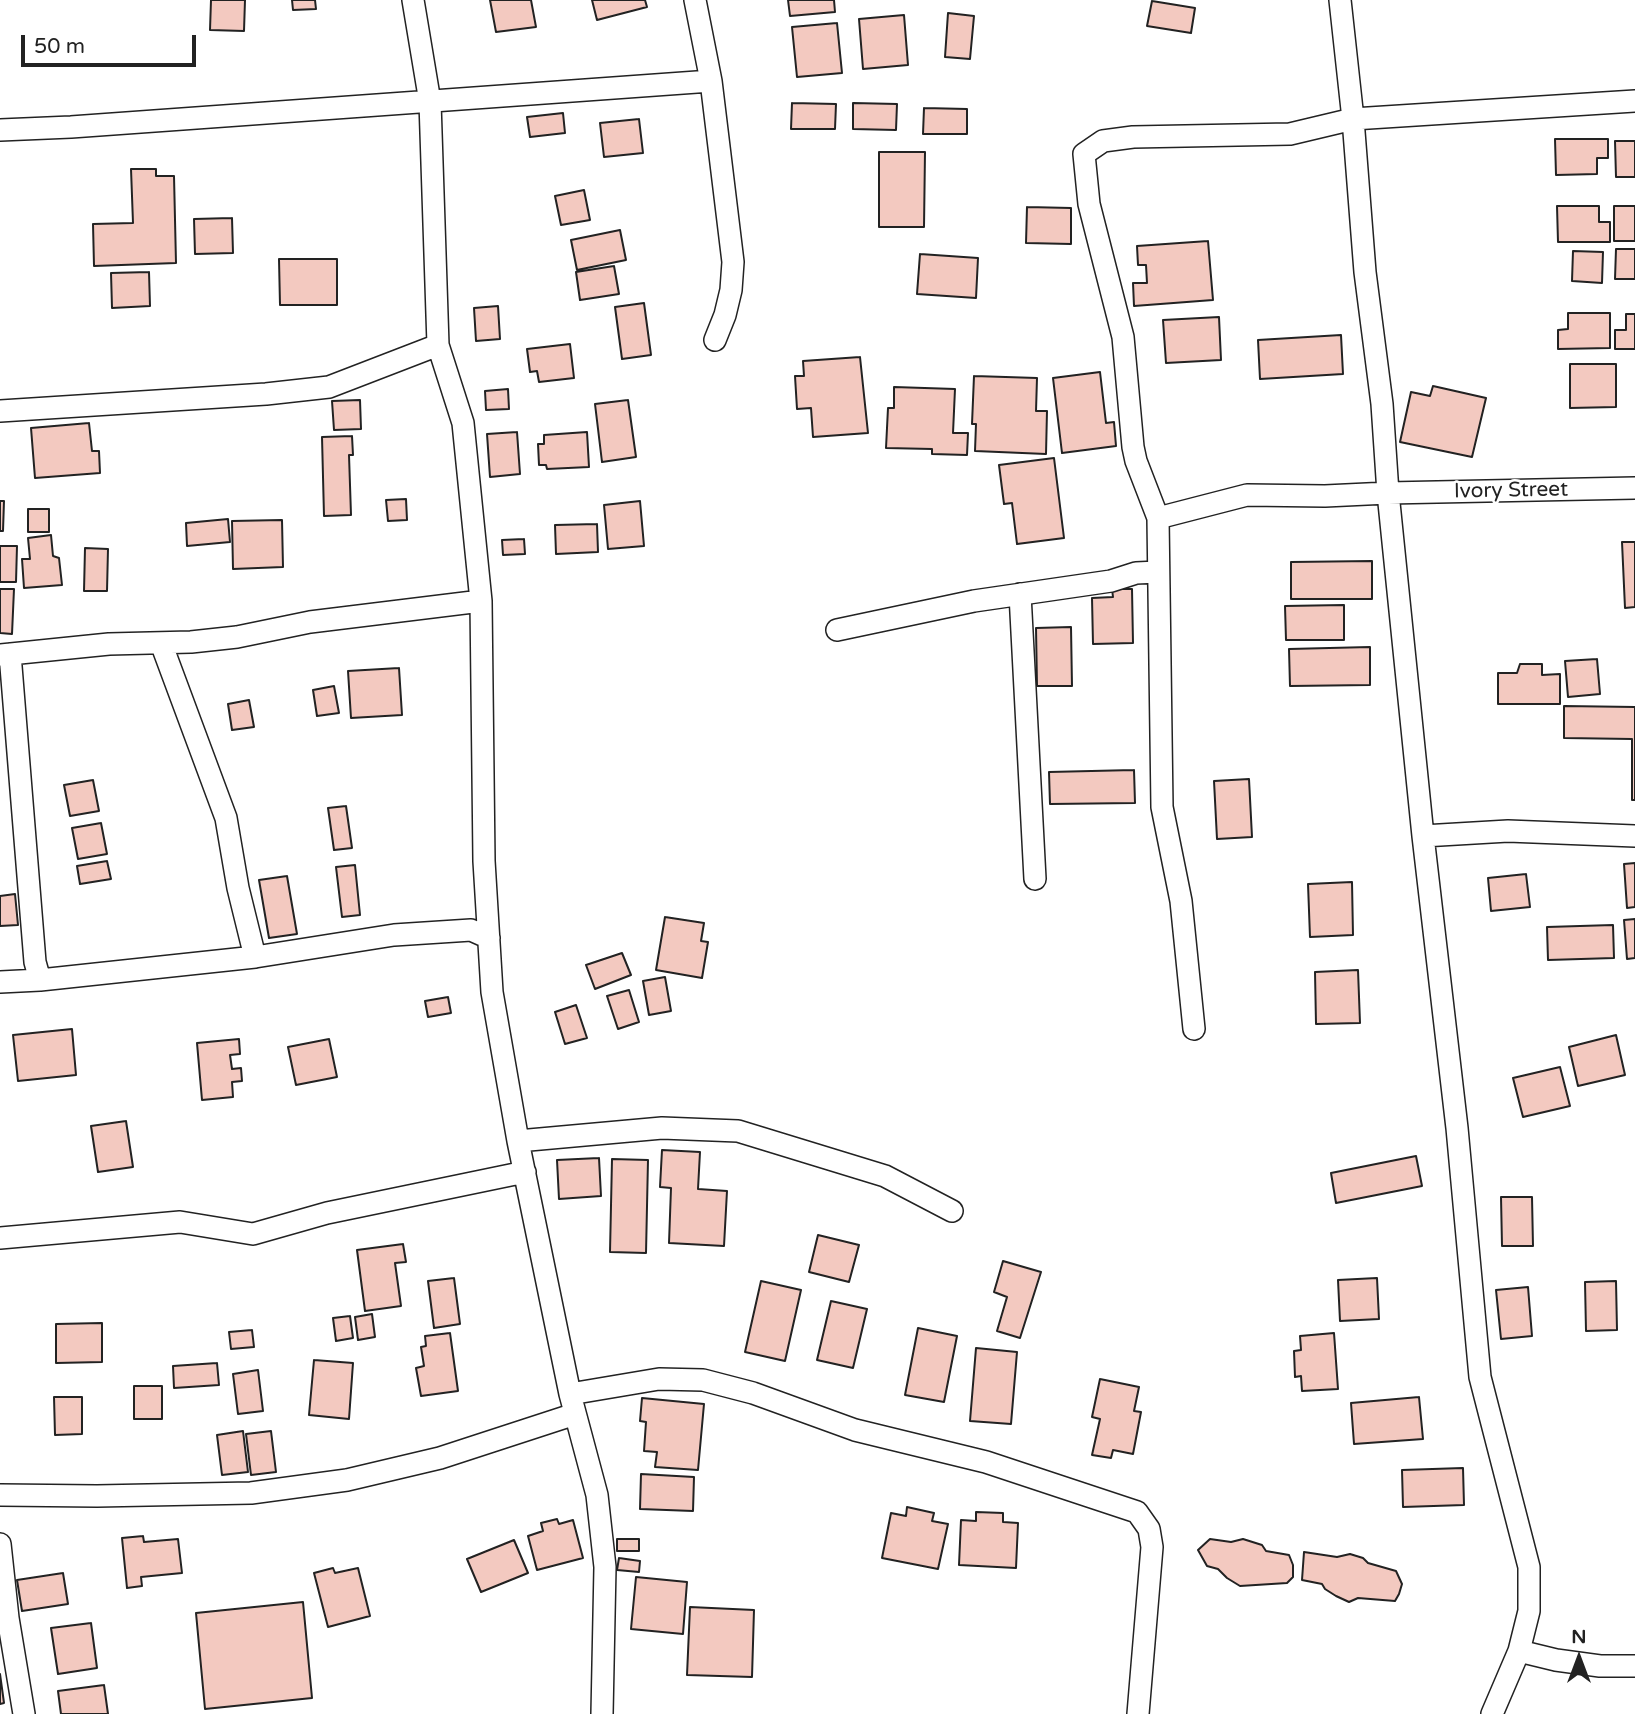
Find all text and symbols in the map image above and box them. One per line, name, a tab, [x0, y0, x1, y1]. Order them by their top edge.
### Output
scale bar	[24, 21, 200, 65]
text: 50 m	[34, 34, 85, 59]
street label: Ivory Street	[1454, 477, 1568, 505]
north arrow	[1544, 1623, 1614, 1693]
text: N	[1571, 1626, 1587, 1648]

